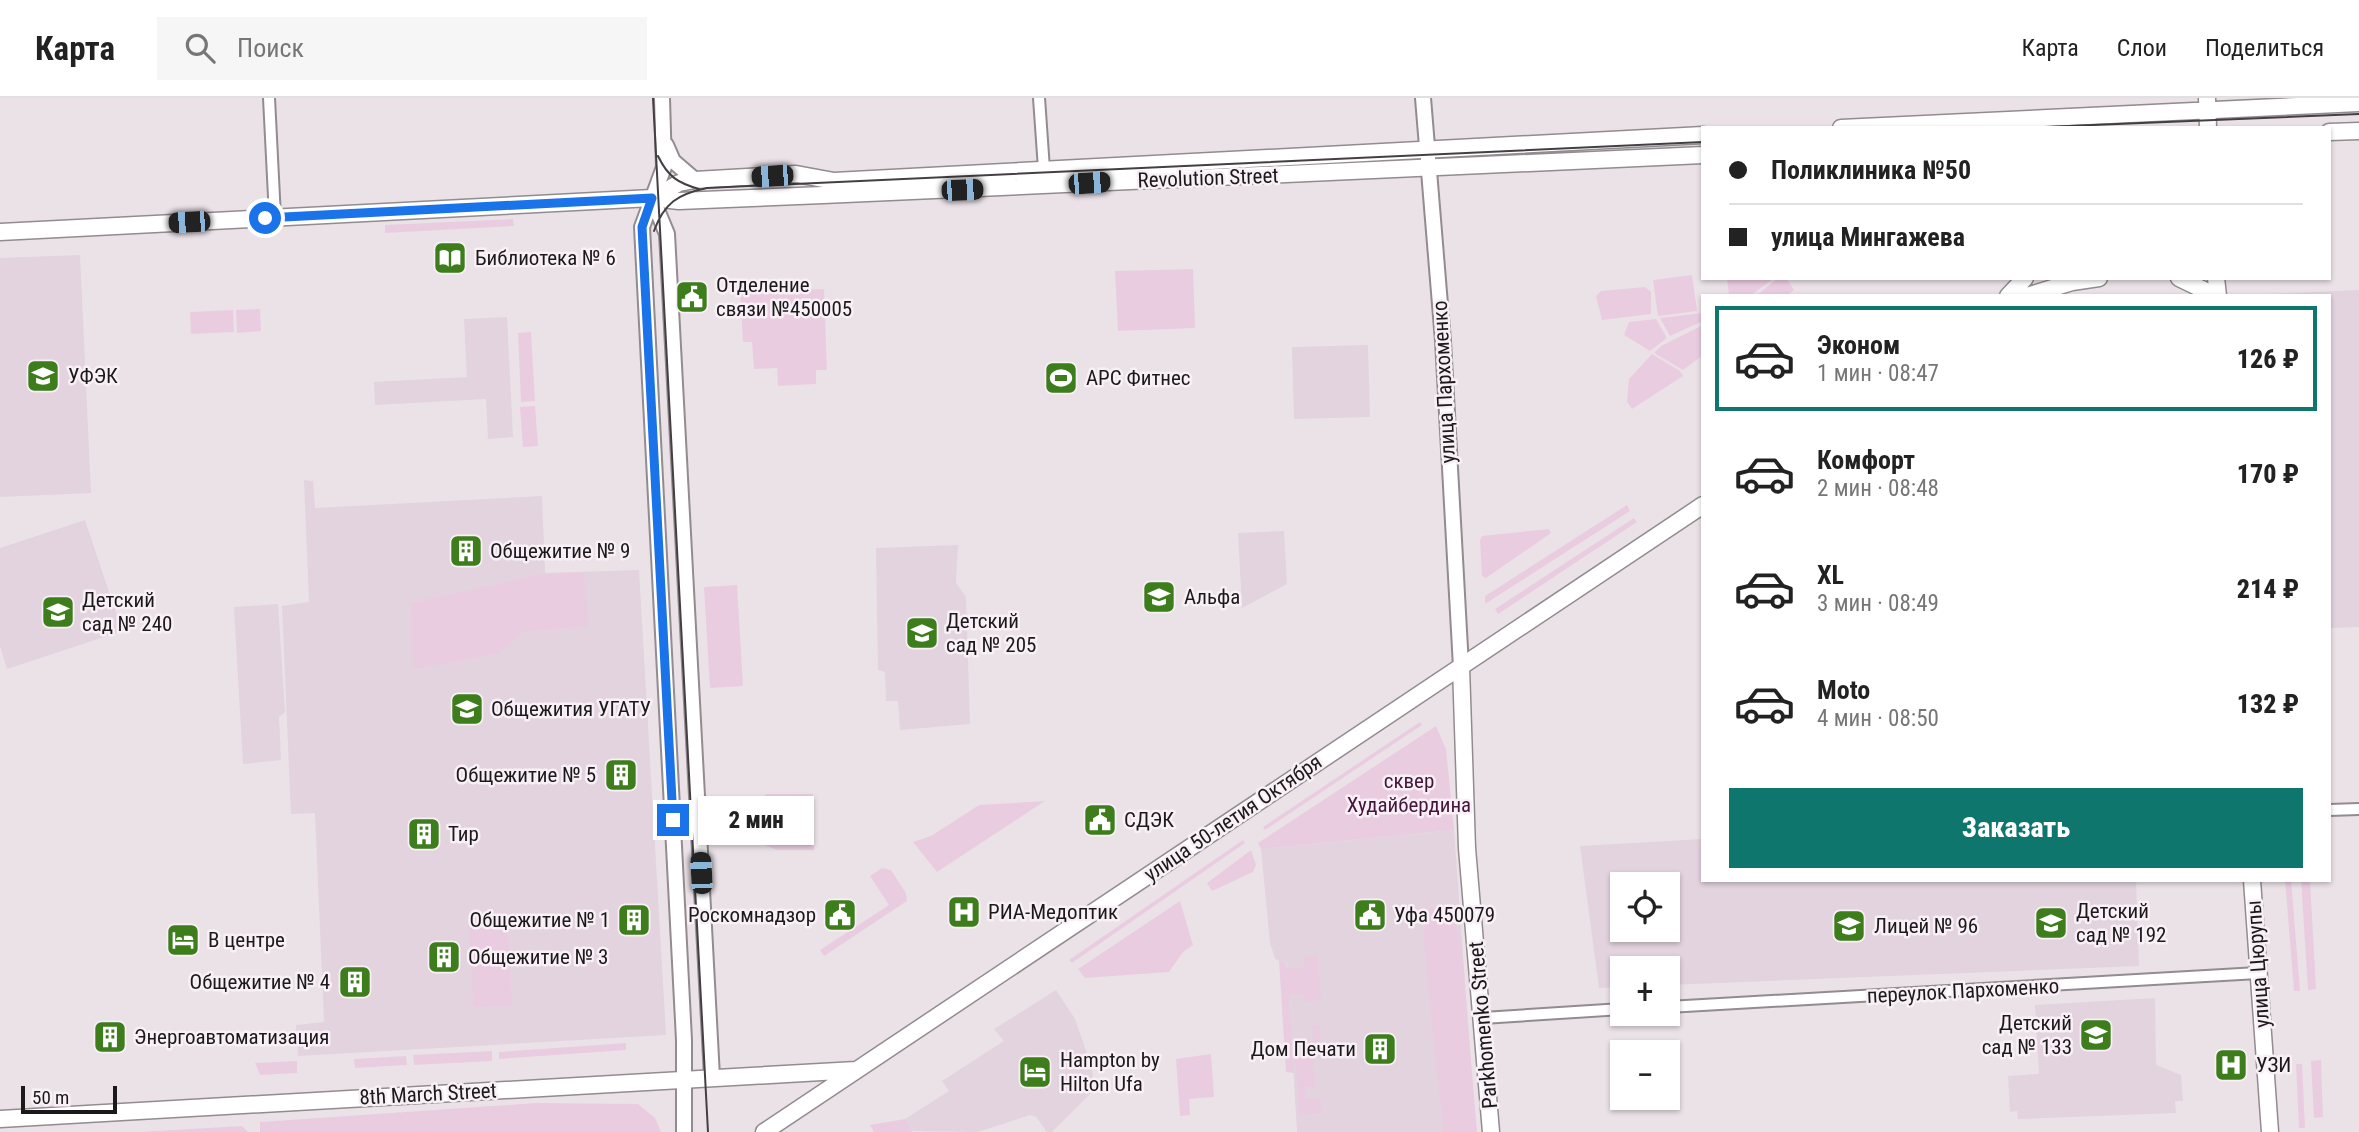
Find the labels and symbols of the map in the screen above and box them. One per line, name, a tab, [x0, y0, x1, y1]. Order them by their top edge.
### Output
car	[751, 164, 794, 188]
street label: Revolution Street	[1137, 164, 1279, 192]
car	[1068, 171, 1111, 195]
car	[941, 179, 984, 201]
route start	[249, 202, 281, 234]
car	[168, 210, 211, 234]
library icon: Библиотека № 6	[431, 239, 469, 277]
place label: Библиотека № 6	[475, 246, 616, 270]
place label: Отделение связи №450005	[716, 273, 852, 321]
public building icon: Отделение связи №450005	[673, 278, 711, 316]
street label: улица Пархоменко	[1428, 300, 1460, 464]
school or university icon: УФЭК	[24, 357, 62, 395]
sports icon: АРС Фитнес	[1042, 359, 1080, 397]
place label: УФЭК	[68, 364, 118, 388]
place label: АРС Фитнес	[1086, 366, 1191, 390]
building icon: Общежитие № 9	[447, 532, 485, 570]
place label: Общежитие № 9	[490, 539, 630, 563]
school or university icon: Альфа	[1140, 578, 1178, 616]
place label: Альфа	[1184, 585, 1240, 609]
place label: Детский сад № 240	[82, 588, 172, 636]
school or university icon: Детский сад № 240	[39, 593, 77, 631]
place label: Детский сад № 205	[946, 609, 1036, 657]
school or university icon: Детский сад № 205	[903, 614, 941, 652]
school or university icon: Общежития УГАТУ	[448, 690, 486, 728]
place label: Общежития УГАТУ	[491, 697, 651, 721]
street label: улица 50-летия Октября	[1140, 750, 1326, 886]
building icon: Общежитие № 5	[602, 756, 640, 794]
place label: Общежитие № 5	[456, 763, 596, 787]
park label: сквер Худайбердина	[1347, 769, 1471, 817]
callout: 2 мин	[698, 796, 813, 844]
public building icon: СДЭК	[1081, 801, 1119, 839]
route end	[657, 804, 689, 836]
place label: СДЭК	[1124, 808, 1174, 832]
building icon: Тир	[405, 815, 443, 853]
place label: Тир	[448, 822, 479, 846]
car	[690, 851, 713, 895]
hospital icon: РИА-Медоптик	[945, 893, 983, 931]
public building icon: Роскомнадзор	[821, 896, 859, 934]
public building icon: Уфа 450079	[1351, 896, 1389, 934]
place label: Детский сад № 192	[2076, 899, 2166, 947]
street label: улица Цюрупы	[2242, 899, 2274, 1029]
place label: РИА-Медоптик	[988, 900, 1118, 924]
building icon: Общежитие № 1	[615, 901, 653, 939]
place label: Роскомнадзор	[688, 903, 816, 927]
place label: Уфа 450079	[1394, 903, 1495, 927]
school or university icon: Детский сад № 192	[2032, 904, 2070, 942]
school or university icon: Лицей № 96	[1830, 907, 1868, 945]
place label: Общежитие № 1	[470, 908, 610, 932]
place label: Лицей № 96	[1874, 914, 1978, 938]
hotel icon: В центре	[164, 921, 202, 959]
place label: В центре	[208, 928, 285, 952]
building icon: Общежитие № 3	[425, 938, 463, 976]
street label: Parkhomenko Street	[1464, 940, 1502, 1110]
place label: Общежитие № 3	[468, 945, 608, 969]
building icon: Общежитие № 4	[336, 963, 374, 1001]
place label: Общежитие № 4	[190, 970, 330, 994]
street label: переулок Пархоменко	[1866, 974, 2060, 1008]
place label: Детский сад № 133	[1982, 1011, 2072, 1059]
school or university icon: Детский сад № 133	[2077, 1016, 2115, 1054]
building icon: Энергоавтоматизация	[91, 1018, 129, 1056]
place label: Энергоавтоматизация	[134, 1025, 329, 1049]
building icon: Дом Печати	[1361, 1030, 1399, 1068]
place label: Дом Печати	[1251, 1037, 1356, 1061]
hospital icon: УЗИ	[2212, 1046, 2250, 1084]
place label: Hampton by Hilton Ufa	[1060, 1048, 1160, 1096]
hotel icon: Hampton by Hilton Ufa	[1016, 1053, 1054, 1091]
place label: УЗИ	[2256, 1053, 2291, 1077]
street label: 8th March Street	[359, 1078, 497, 1110]
scale bar	[21, 1083, 117, 1115]

